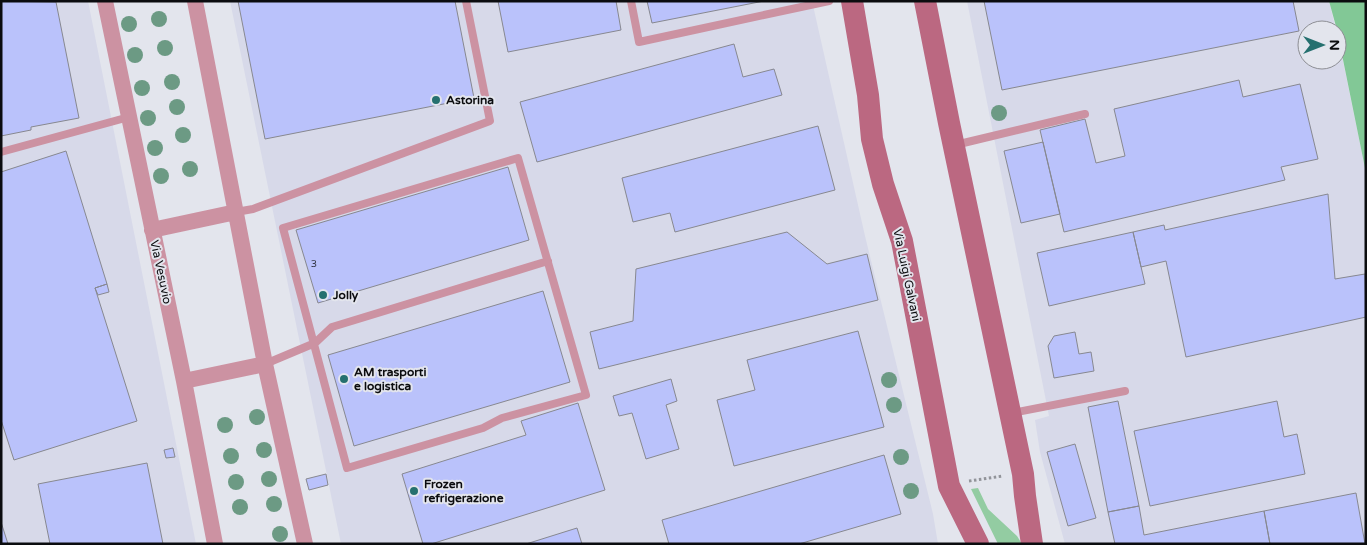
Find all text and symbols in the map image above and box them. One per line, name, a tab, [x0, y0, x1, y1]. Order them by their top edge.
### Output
north arrow	[1297, 20, 1347, 70]
text: N	[1326, 39, 1343, 51]
place label: Astorina	[446, 93, 494, 107]
marker: Astorina	[430, 94, 442, 106]
street label: Via Luigi Galvani	[890, 228, 924, 322]
street label: Via Vesuvio	[147, 239, 175, 305]
house number: 3	[311, 258, 317, 270]
place label: Jolly	[332, 288, 359, 303]
marker: Jolly	[317, 289, 329, 301]
place label: AM trasporti e logistica	[354, 365, 426, 394]
marker: AM trasporti e logistica	[338, 373, 350, 385]
place label: Frozen refrigerazione	[424, 477, 504, 506]
marker: Frozen refrigerazione	[408, 485, 420, 497]

